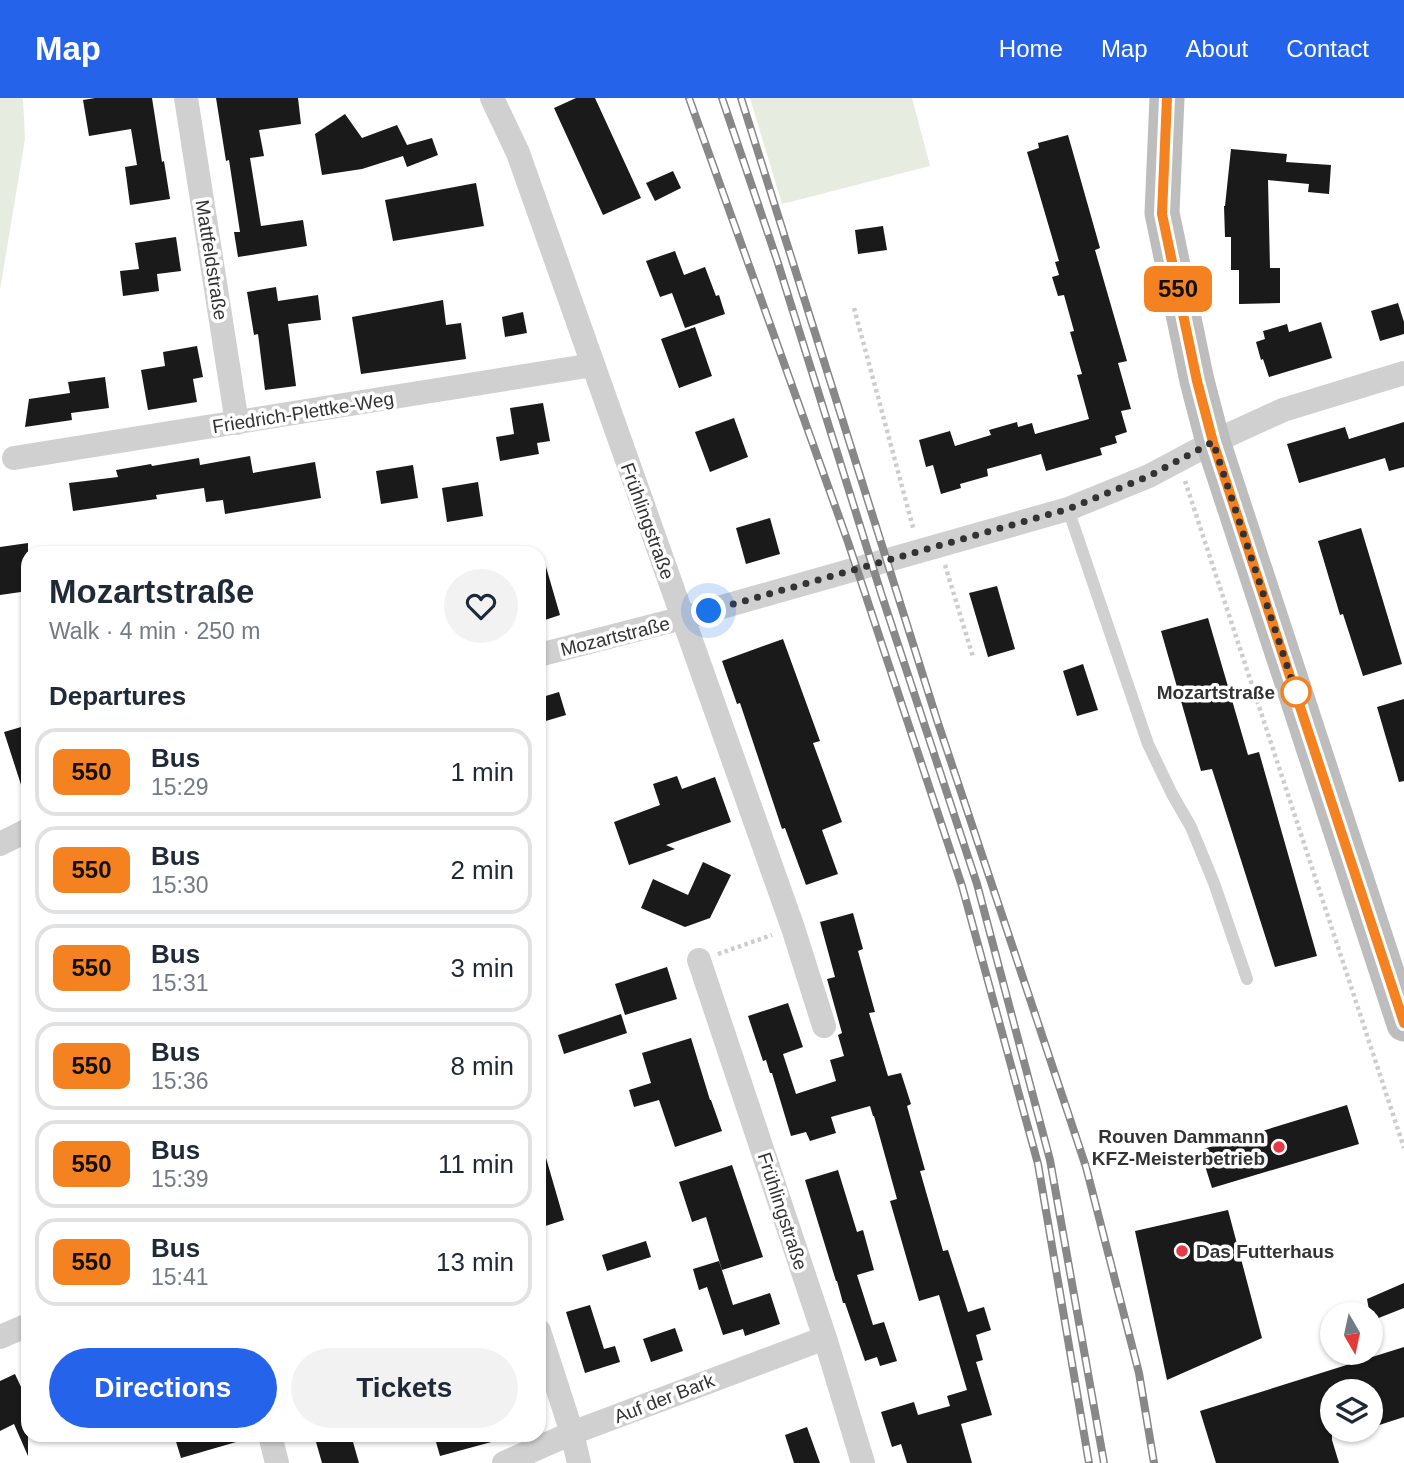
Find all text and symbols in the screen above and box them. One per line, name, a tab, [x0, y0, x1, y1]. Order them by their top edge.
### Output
text: Map	[35, 30, 101, 67]
text: Home	[999, 35, 1063, 62]
text: Map	[1101, 35, 1148, 62]
text: About	[1186, 35, 1248, 62]
text: Contact	[1286, 35, 1369, 62]
street label: Mattfeldstraße	[192, 198, 231, 322]
line badge: 550	[1138, 266, 1218, 312]
text: 550	[1158, 275, 1198, 302]
street label: Friedrich-Plettke-Weg	[211, 388, 395, 437]
street label: Frühlingstraße	[617, 460, 678, 582]
button: heart	[444, 569, 518, 643]
text: Mozartstraße	[49, 573, 254, 610]
your location	[691, 593, 726, 628]
street label: Mozartstraße	[558, 613, 672, 660]
text: Walk · 4 min · 250 m	[49, 618, 260, 644]
marker: Mozartstraße	[1281, 677, 1311, 707]
text: Departures	[49, 681, 186, 711]
place label: Mozartstraße	[1157, 682, 1275, 703]
text: Bus	[151, 743, 200, 773]
text: 1 min	[450, 757, 514, 787]
text: 550	[71, 758, 112, 785]
text: 15:29	[151, 774, 209, 800]
text: Bus	[151, 841, 200, 871]
text: 2 min	[450, 855, 514, 885]
text: 550	[71, 856, 112, 883]
text: 15:30	[151, 872, 209, 898]
text: Bus	[151, 939, 200, 969]
text: 3 min	[450, 953, 514, 983]
text: 550	[71, 954, 112, 981]
text: 15:31	[151, 970, 209, 996]
text: Bus	[151, 1037, 200, 1067]
text: 8 min	[450, 1051, 514, 1081]
text: 550	[71, 1052, 112, 1079]
text: 15:36	[151, 1068, 209, 1094]
place label: Rouven Dammann KFZ-Meisterbetrieb	[1092, 1126, 1265, 1169]
text: Bus	[151, 1135, 200, 1165]
marker: Rouven Dammann KFZ-Meisterbetrieb	[1271, 1139, 1287, 1155]
text: 11 min	[438, 1149, 514, 1179]
text: 550	[71, 1150, 112, 1177]
street label: Frühlingstraße	[754, 1150, 811, 1273]
text: 15:39	[151, 1166, 209, 1192]
text: Bus	[151, 1233, 200, 1263]
place label: Das Futterhaus	[1196, 1241, 1334, 1262]
marker: Das Futterhaus	[1174, 1243, 1190, 1259]
text: 13 min	[436, 1247, 514, 1277]
text: 550	[71, 1248, 112, 1275]
text: 15:41	[151, 1264, 209, 1290]
north arrow	[1320, 1302, 1382, 1365]
map controls	[1320, 1302, 1383, 1442]
button: Directions	[49, 1348, 277, 1428]
button: Tickets	[291, 1348, 518, 1428]
street label: Auf der Bark	[611, 1370, 718, 1427]
button: layers	[1320, 1379, 1383, 1442]

